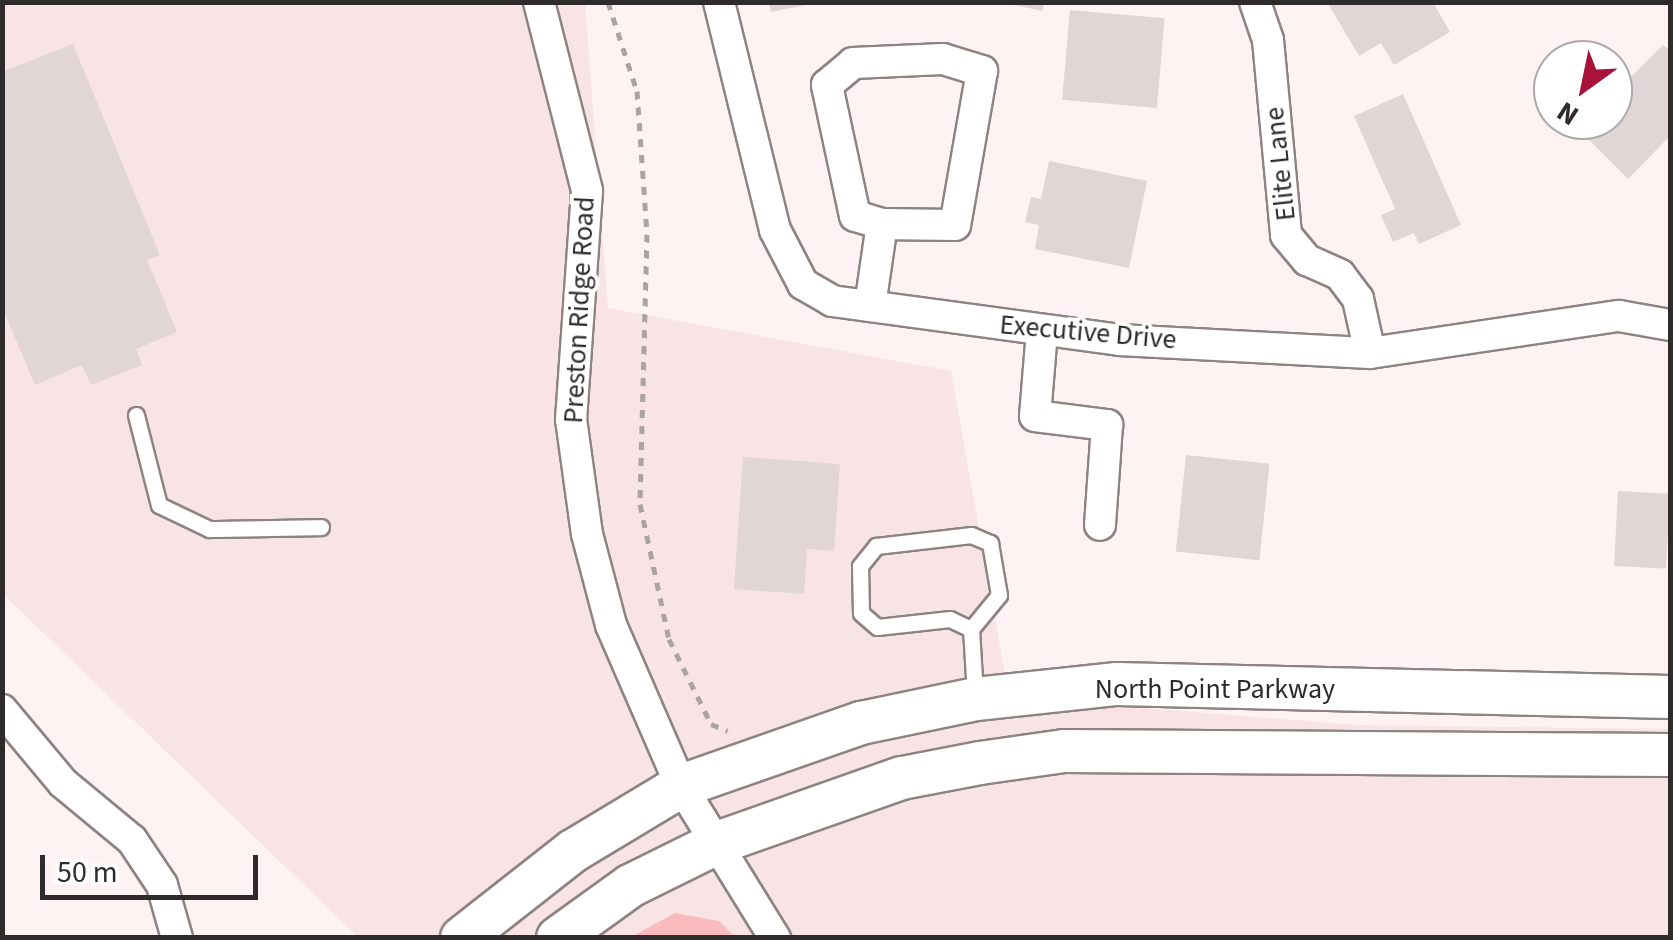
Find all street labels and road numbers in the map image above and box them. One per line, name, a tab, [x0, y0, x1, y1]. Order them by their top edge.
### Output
street label: Elite Lane	[1257, 105, 1303, 223]
street label: Preston Ridge Road	[556, 196, 602, 424]
street label: Executive Drive	[998, 308, 1178, 356]
street label: North Point Parkway	[1095, 672, 1335, 706]

